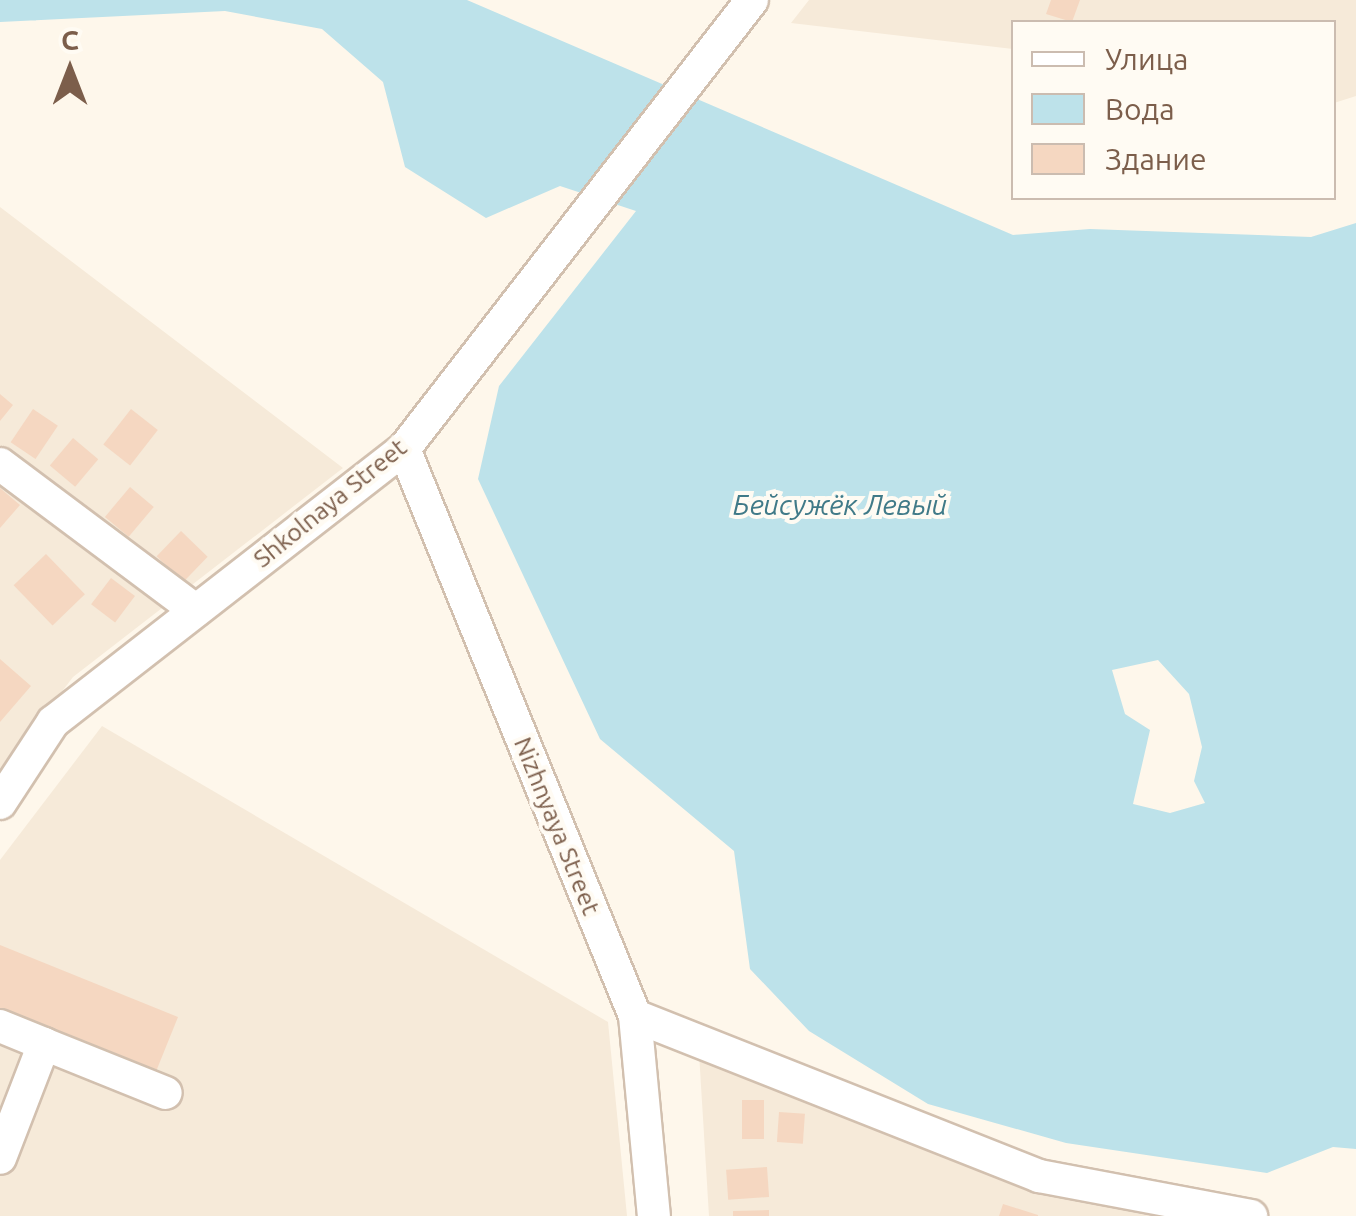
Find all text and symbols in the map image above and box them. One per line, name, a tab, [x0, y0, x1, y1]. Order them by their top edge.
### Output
north arrow	[20, 20, 120, 120]
legend	[1011, 20, 1336, 200]
text: С	[61, 24, 79, 55]
text: Улица	[1105, 42, 1189, 76]
text: Вода	[1105, 92, 1175, 126]
text: Здание	[1105, 142, 1207, 176]
street label: Shkolnaya Street	[247, 432, 413, 574]
water label: Бейсужёк Левый	[733, 488, 947, 522]
street label: Nizhnyaya Street	[508, 733, 606, 919]

